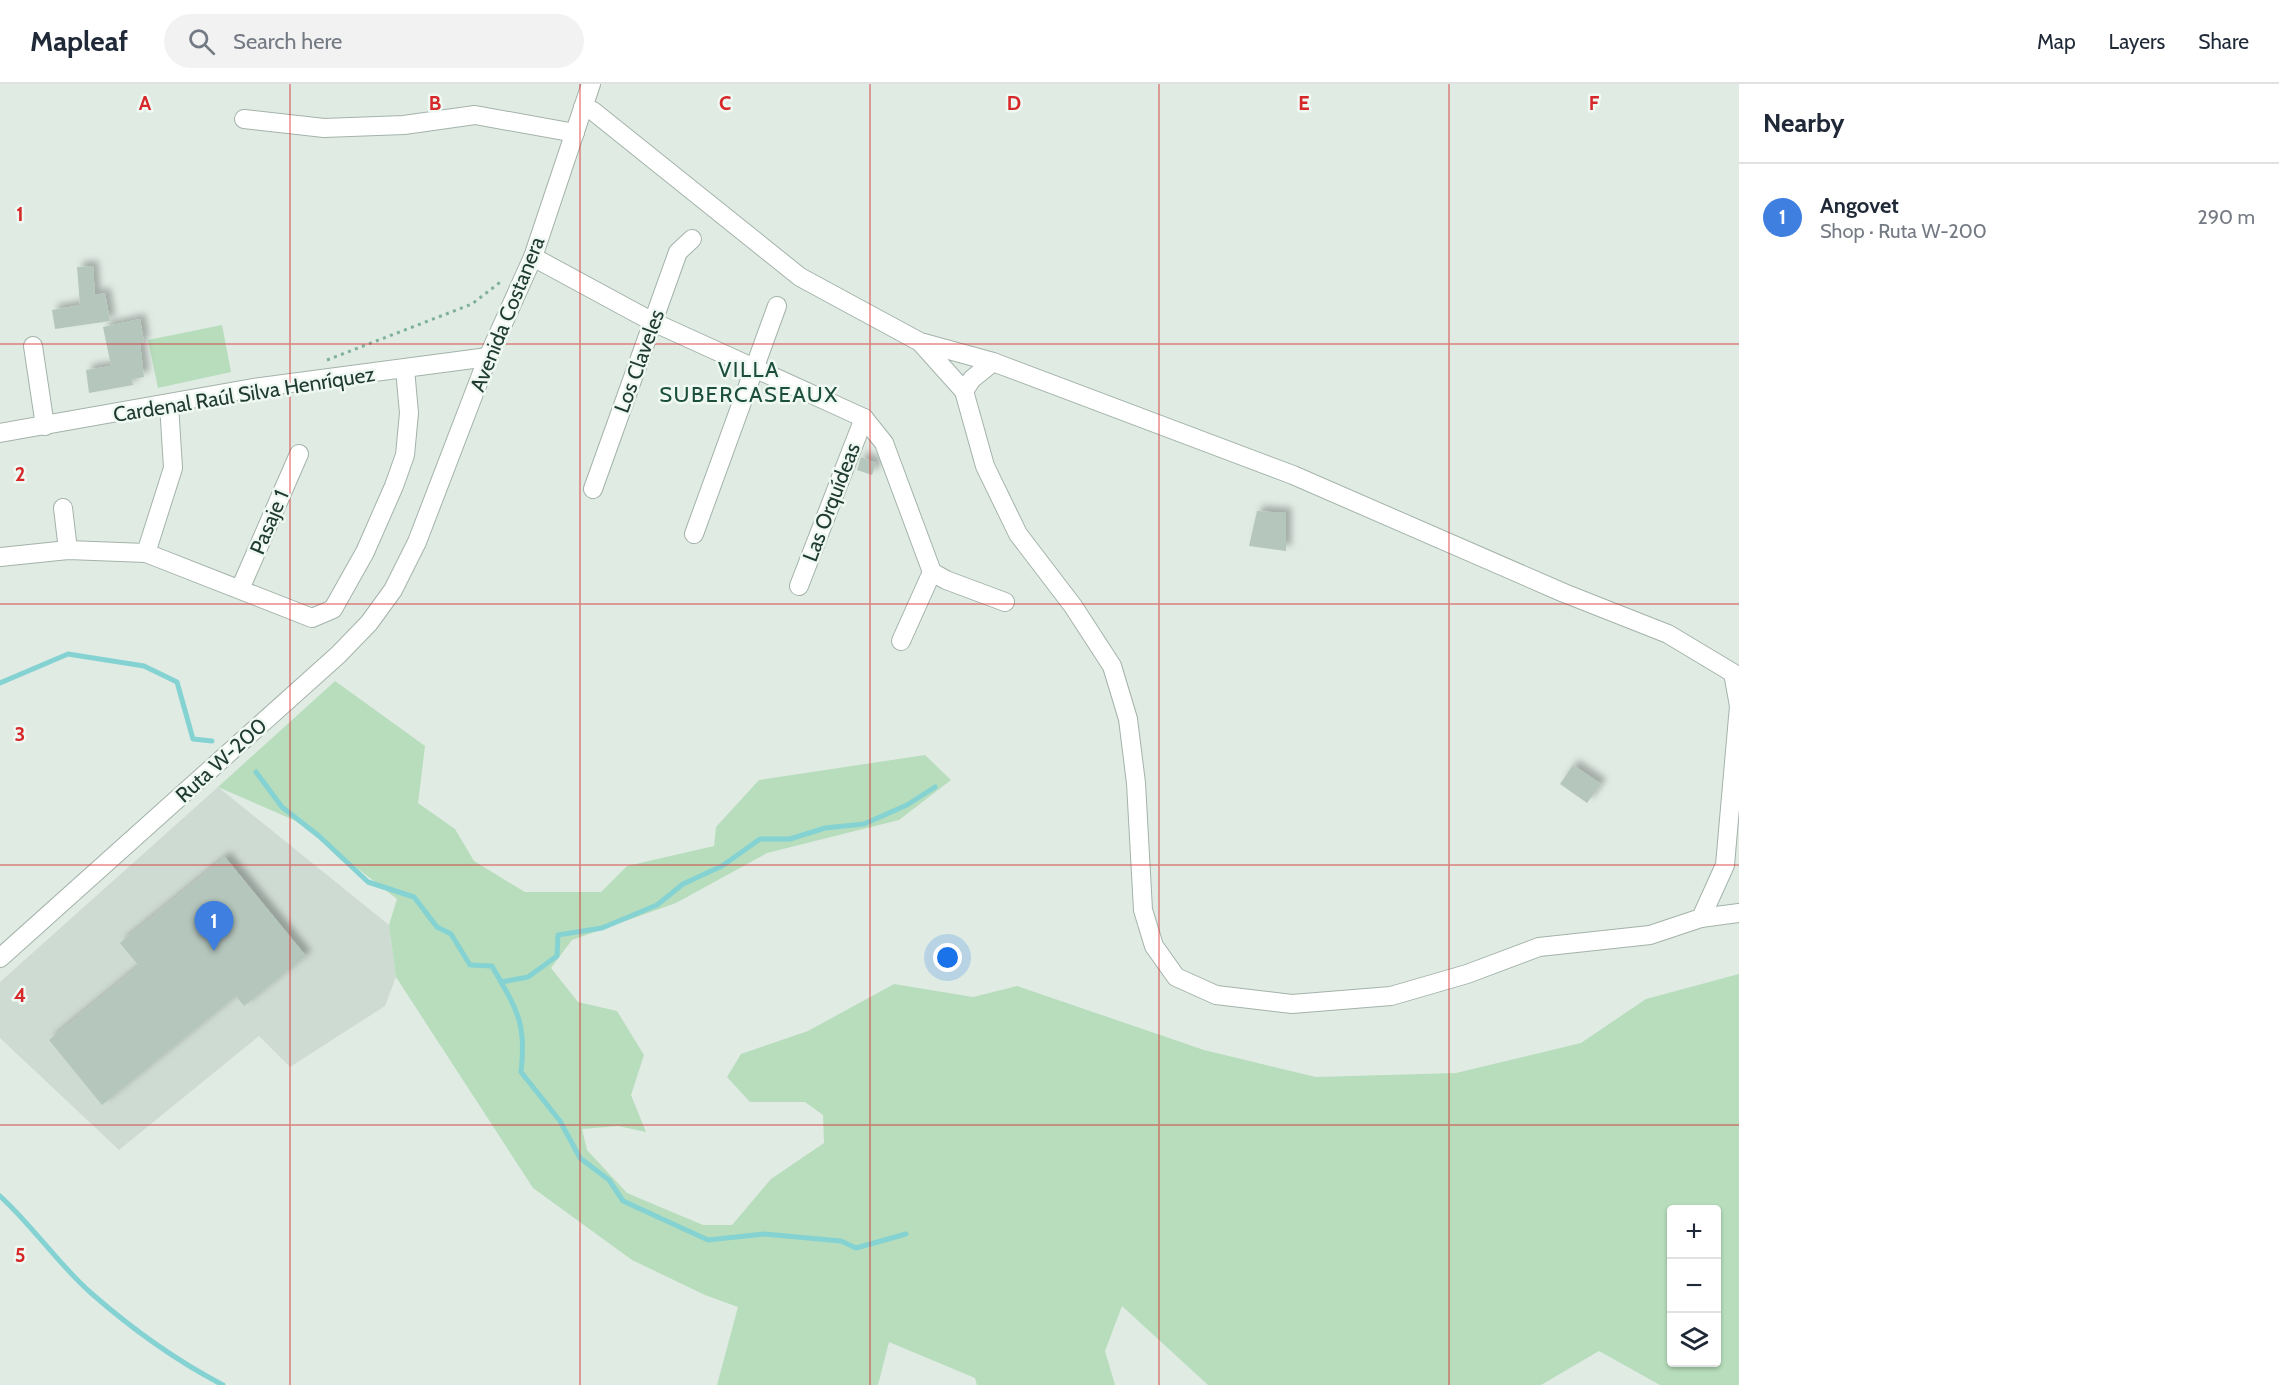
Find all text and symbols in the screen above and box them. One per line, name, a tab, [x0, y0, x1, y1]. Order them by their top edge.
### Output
search box	[164, 14, 584, 68]
text: Mapleaf	[30, 24, 128, 58]
icon: search	[185, 25, 218, 58]
text: Search here	[233, 28, 342, 55]
text: Map	[2037, 29, 2076, 54]
text: Layers	[2109, 29, 2165, 54]
text: Share	[2198, 29, 2249, 54]
text: A	[139, 91, 152, 115]
text: B	[429, 91, 441, 115]
text: C	[719, 91, 731, 115]
text: D	[1007, 91, 1021, 115]
text: E	[1298, 91, 1310, 115]
text: F	[1589, 91, 1600, 115]
text: Nearby	[1763, 107, 1844, 139]
text: Angovet	[1820, 192, 1899, 219]
text: 1	[16, 202, 24, 226]
text: 1	[1779, 205, 1786, 229]
text: 290 m	[2197, 205, 2255, 229]
text: Shop · Ruta W-200	[1820, 219, 1987, 243]
street label: Avenida Costanera	[465, 233, 549, 395]
street label: Los Claveles	[609, 306, 669, 416]
district label: VILLA SUBERCASEAUX	[659, 356, 839, 408]
street label: Cardenal Raúl Silva Henríquez	[111, 361, 377, 427]
street label: Las Orquídeas	[797, 439, 865, 565]
text: 2	[15, 462, 25, 486]
street label: Pasaje 1	[244, 486, 295, 558]
street label: Ruta W-200	[170, 713, 272, 807]
text: 3	[15, 722, 25, 746]
pin: 1	[194, 902, 234, 951]
your location	[933, 943, 962, 972]
text: 4	[14, 983, 26, 1007]
map controls	[1667, 1205, 1721, 1367]
button: +	[1667, 1205, 1721, 1259]
text: 5	[15, 1243, 25, 1267]
button: −	[1667, 1259, 1721, 1313]
button: layers	[1667, 1313, 1721, 1367]

